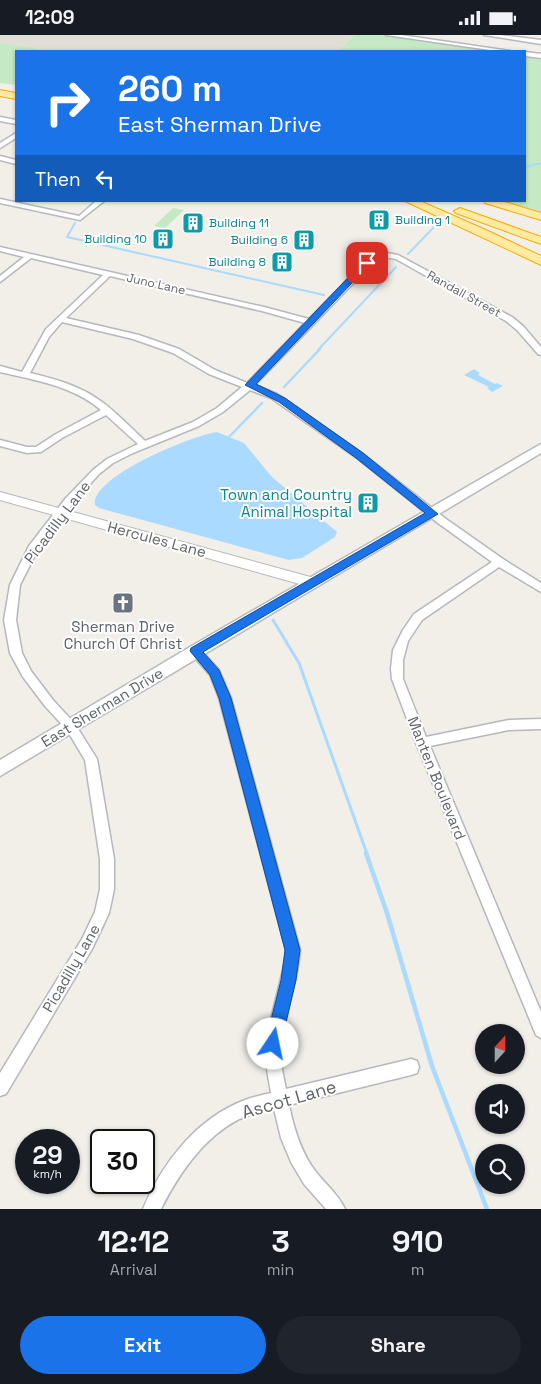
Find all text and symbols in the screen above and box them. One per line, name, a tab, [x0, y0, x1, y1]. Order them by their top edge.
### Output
text: 12:09	[25, 5, 75, 30]
text: 260 m	[118, 67, 222, 111]
icon: right	[35, 70, 100, 135]
text: East Sherman Drive	[118, 110, 322, 138]
icon: left	[91, 165, 119, 193]
text: Then	[35, 167, 81, 192]
building icon: Building 1	[367, 208, 391, 232]
building icon: Building 11	[181, 211, 205, 235]
place label: Building 1	[395, 212, 450, 228]
place label: Building 11	[209, 215, 269, 231]
building icon: Building 10	[151, 227, 175, 251]
building icon: Building 6	[292, 228, 316, 252]
place label: Building 10	[84, 231, 147, 247]
place label: Building 6	[231, 232, 288, 248]
pin	[346, 242, 388, 284]
icon: arrive	[353, 249, 381, 277]
building icon: Building 8	[270, 250, 294, 274]
place label: Building 8	[209, 254, 266, 270]
street label: Randall Street	[424, 267, 504, 321]
street label: Juno Lane	[125, 269, 187, 299]
street label: Picadilly Lane	[20, 477, 94, 567]
place label: Town and Country Animal Hospital	[220, 485, 352, 521]
building icon: Town and Country Animal Hospital	[356, 491, 380, 515]
street label: Hercules Lane	[106, 517, 209, 561]
church icon: Sherman Drive Church Of Christ	[111, 591, 135, 615]
place label: Sherman Drive Church Of Christ	[64, 617, 182, 653]
street label: East Sherman Drive	[38, 663, 167, 751]
street label: Manten Boulevard	[404, 714, 470, 842]
street label: Picadilly Lane	[38, 920, 104, 1015]
position arrow	[246, 1017, 298, 1069]
north arrow	[475, 1024, 525, 1074]
map controls	[475, 1024, 525, 1194]
street label: Ascot Lane	[239, 1075, 339, 1123]
button: sound	[475, 1084, 525, 1134]
speed limit sign: 30	[90, 1129, 155, 1194]
text: 29	[32, 1139, 63, 1171]
button: search	[475, 1144, 525, 1194]
text: km/h	[33, 1166, 62, 1182]
text: 12:12	[98, 1222, 169, 1261]
text: 3	[271, 1222, 290, 1261]
text: 910	[392, 1222, 443, 1261]
text: Arrival	[110, 1259, 157, 1280]
text: min	[267, 1259, 294, 1280]
text: m	[411, 1259, 425, 1280]
button: Exit	[20, 1316, 266, 1374]
button: Share	[276, 1316, 521, 1374]

